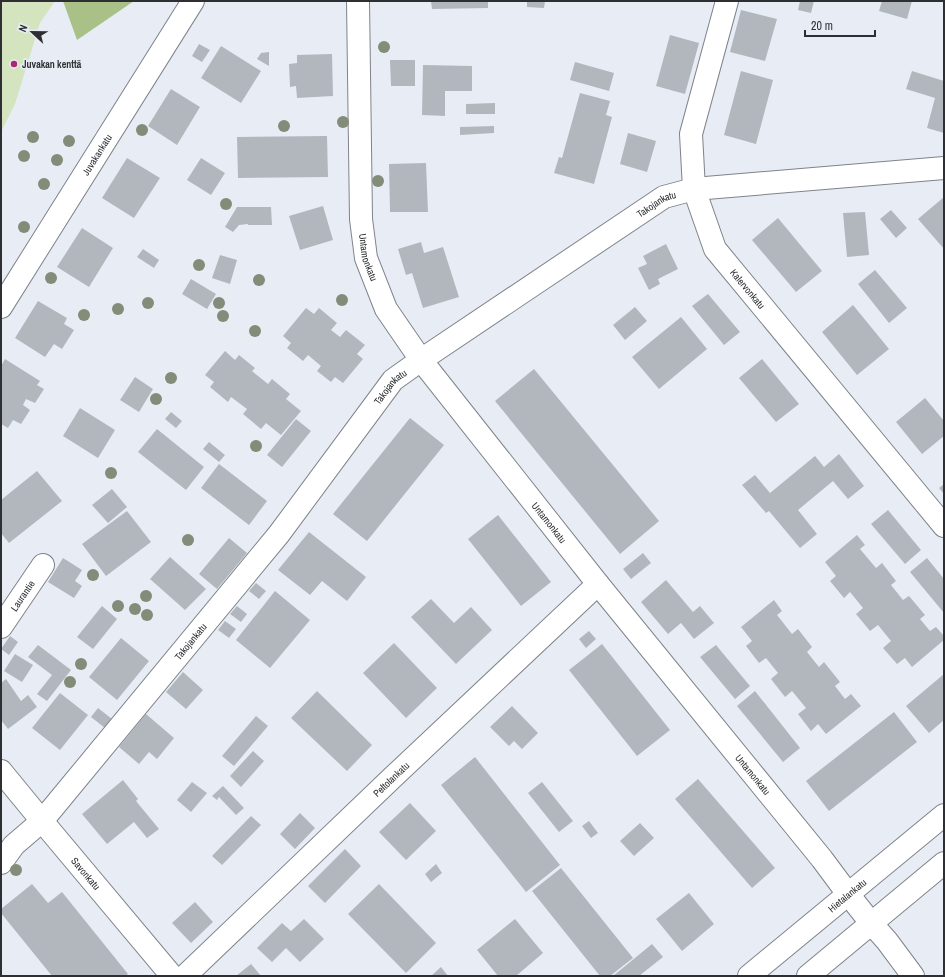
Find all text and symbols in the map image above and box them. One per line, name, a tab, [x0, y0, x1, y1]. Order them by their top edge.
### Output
north arrow	[12, 12, 52, 52]
scale bar	[805, 12, 875, 38]
text: 20 m	[811, 18, 833, 34]
text: N	[15, 23, 30, 34]
place label: Juvakan kenttä	[22, 58, 82, 71]
marker: Juvakan kenttä	[9, 59, 19, 69]
street label: Juvakankatu	[79, 132, 114, 178]
street label: Takojankatu	[634, 188, 677, 220]
street label: Untamonkatu	[356, 233, 381, 283]
street label: Kalervonkatu	[728, 266, 768, 311]
street label: Takojankatu	[371, 366, 409, 407]
street label: Untamonkatu	[529, 499, 570, 546]
street label: Laurantie	[7, 577, 38, 614]
street label: Takojankatu	[171, 620, 209, 662]
street label: Untamonkatu	[733, 751, 774, 797]
street label: Peltolankatu	[370, 759, 412, 799]
street label: Savonkatu	[68, 854, 103, 892]
street label: Hietalankatu	[825, 875, 869, 915]

